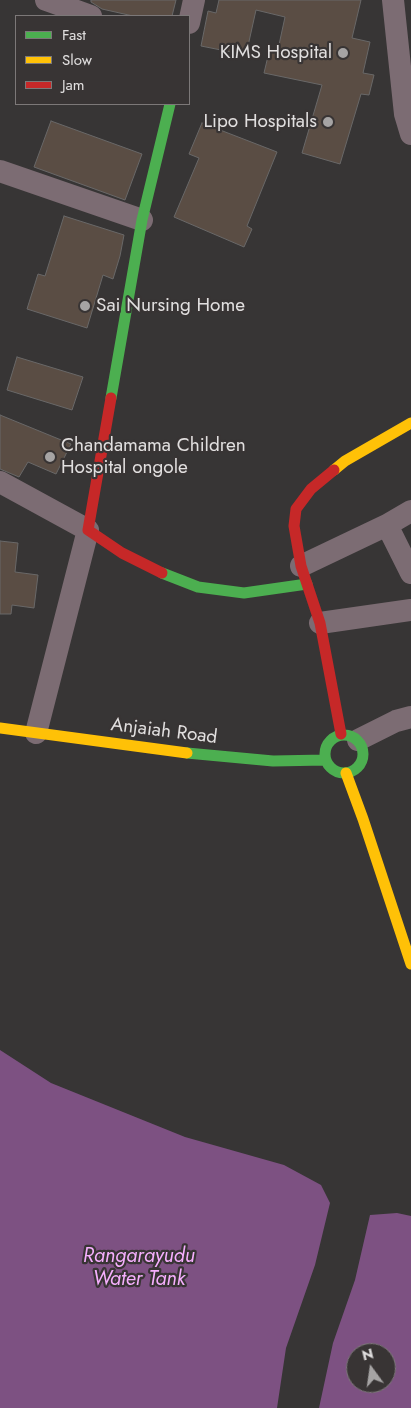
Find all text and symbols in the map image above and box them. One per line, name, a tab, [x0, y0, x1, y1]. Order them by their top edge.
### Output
legend	[15, 15, 190, 105]
text: Fast	[62, 24, 86, 46]
place label: KIMS Hospital	[220, 42, 332, 64]
marker: KIMS Hospital	[336, 46, 350, 60]
text: Slow	[62, 49, 92, 71]
text: Jam	[62, 74, 85, 96]
place label: Lipo Hospitals	[203, 111, 317, 133]
marker: Lipo Hospitals	[321, 115, 335, 129]
place label: Sai Nursing Home	[96, 295, 245, 317]
marker: Sai Nursing Home	[78, 299, 92, 313]
place label: Chandamama Children Hospital ongole	[61, 435, 246, 479]
marker: Chandamama Children Hospital ongole	[43, 450, 57, 464]
street label: Anjaiah Road	[109, 714, 219, 750]
water label: Rangarayudu Water Tank	[83, 1245, 195, 1292]
north arrow	[346, 1343, 396, 1393]
text: N	[360, 1343, 375, 1365]

